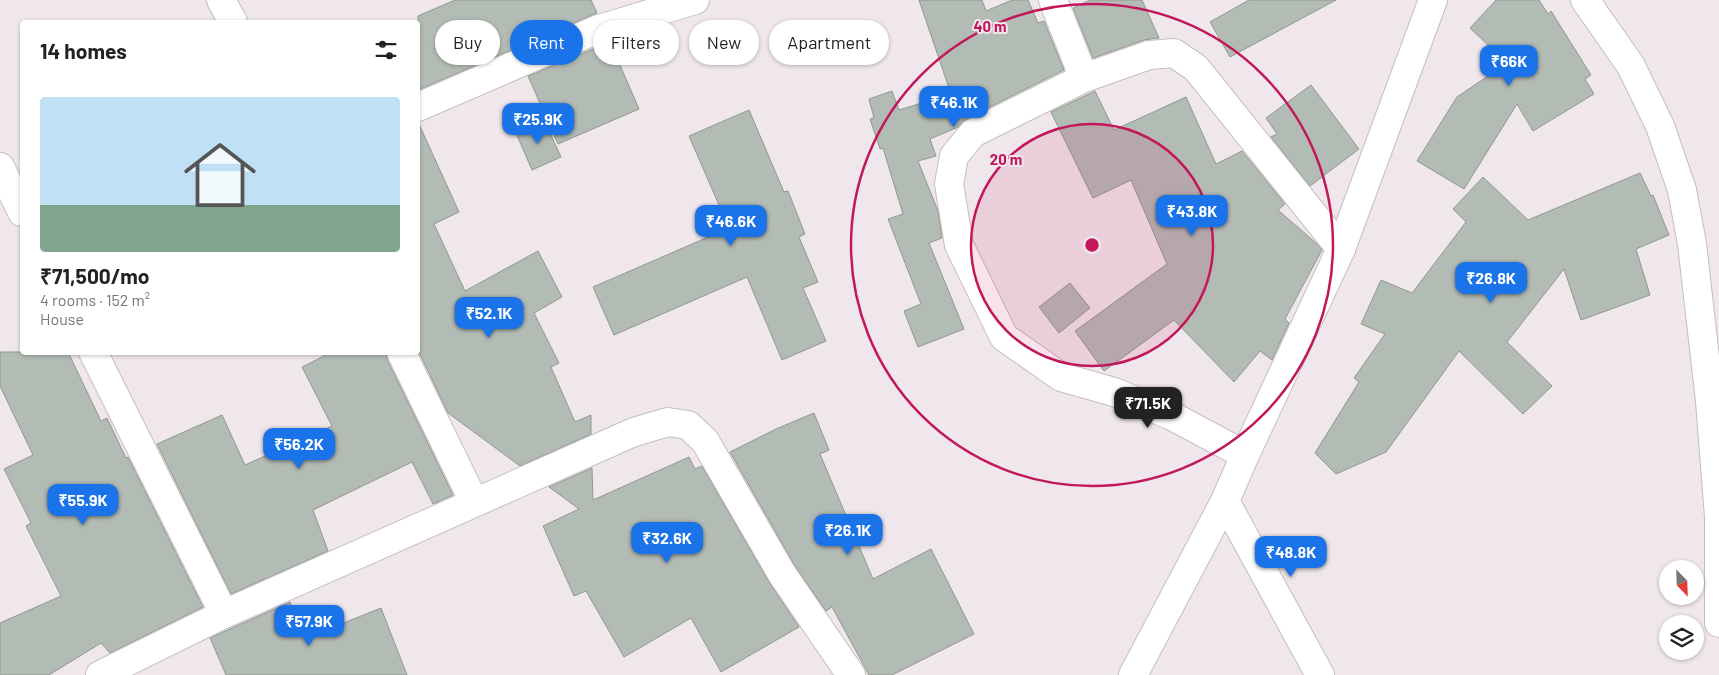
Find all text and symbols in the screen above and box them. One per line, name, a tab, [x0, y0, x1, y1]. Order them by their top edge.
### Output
text: 40 m	[973, 17, 1007, 35]
chip: Buy	[435, 20, 500, 65]
chip: Rent	[510, 20, 583, 65]
chip: Filters	[593, 20, 679, 65]
chip: New	[689, 20, 759, 65]
chip: Apartment	[769, 20, 889, 65]
icon: filters	[372, 36, 400, 64]
text: 14 homes	[40, 38, 127, 63]
pin: ₹66K	[1479, 44, 1539, 87]
text: ₹66K	[1491, 51, 1527, 70]
pin: ₹46.1K	[913, 86, 995, 128]
text: ₹46.1K	[930, 92, 978, 111]
pin: ₹25.9K	[497, 102, 579, 145]
text: ₹25.9K	[513, 109, 563, 128]
icon: home	[175, 130, 265, 220]
text: 20 m	[990, 150, 1022, 168]
pin: ₹43.8K	[1151, 194, 1233, 237]
text: ₹43.8K	[1167, 201, 1217, 220]
pin: ₹46.6K	[690, 204, 772, 247]
text: ₹46.6K	[706, 211, 756, 230]
centre of rings	[1083, 236, 1101, 254]
pin: ₹26.8K	[1450, 262, 1532, 304]
text: ₹71,500/mo	[40, 263, 149, 288]
text: ₹26.8K	[1466, 268, 1516, 287]
text: 4 rooms · 152 m²	[40, 290, 150, 309]
pin: ₹52.1K	[448, 296, 530, 339]
text: ₹52.1K	[466, 303, 512, 322]
text: House	[40, 309, 84, 328]
pin: ₹71.5K	[1107, 386, 1189, 429]
text: ₹71.5K	[1125, 393, 1171, 412]
pin: ₹56.2K	[258, 428, 340, 470]
text: ₹56.2K	[274, 434, 324, 453]
pin: ₹55.9K	[42, 484, 124, 526]
text: ₹55.9K	[58, 490, 108, 509]
pin: ₹26.1K	[807, 514, 889, 556]
text: ₹26.1K	[825, 520, 871, 539]
pin: ₹32.6K	[626, 522, 708, 564]
text: ₹32.6K	[642, 528, 692, 547]
pin: ₹48.8K	[1250, 536, 1332, 578]
text: ₹48.8K	[1266, 542, 1316, 561]
north arrow	[1659, 560, 1704, 605]
map controls	[1659, 560, 1704, 660]
pin: ₹57.9K	[268, 604, 350, 647]
text: ₹57.9K	[285, 611, 333, 630]
button: layers	[1659, 615, 1704, 660]

